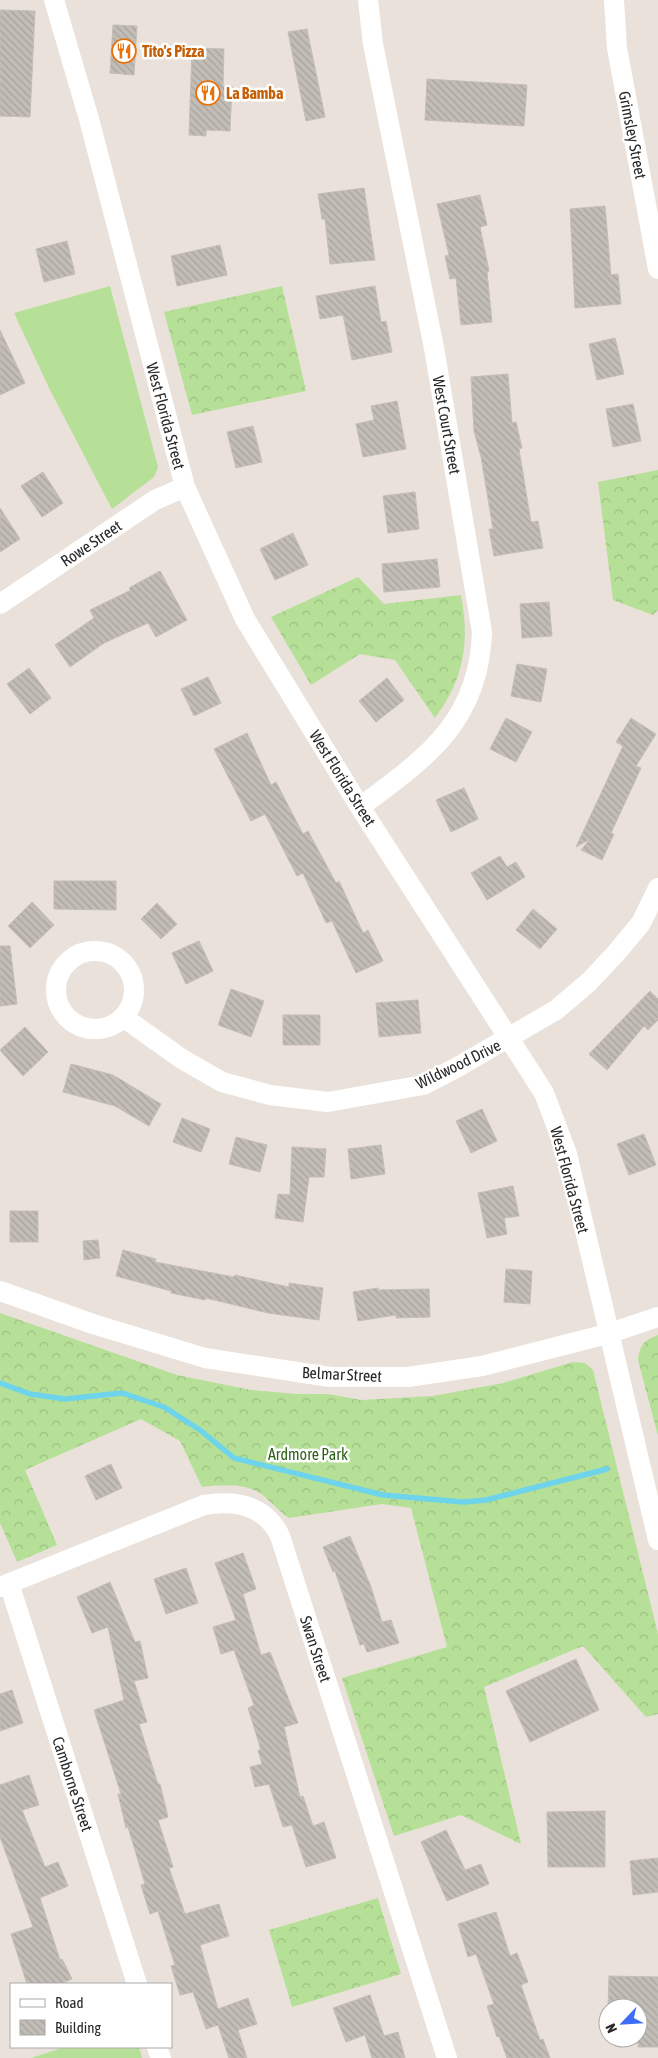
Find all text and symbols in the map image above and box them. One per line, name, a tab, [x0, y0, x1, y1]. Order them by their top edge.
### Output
restaurant icon: Tito's Pizza	[111, 38, 137, 64]
place label: Tito's Pizza	[142, 42, 205, 60]
restaurant icon: La Bamba	[195, 80, 221, 106]
place label: La Bamba	[226, 84, 283, 102]
street label: Grimsley Street	[615, 90, 650, 181]
street label: West Florida Street	[143, 361, 189, 472]
street label: West Court Street	[429, 374, 465, 476]
street label: Rowe Street	[57, 516, 125, 570]
street label: West Florida Street	[306, 727, 380, 830]
street label: Wildwood Drive	[413, 1036, 503, 1092]
street label: West Florida Street	[547, 1125, 593, 1236]
street label: Belmar Street	[302, 1363, 383, 1385]
park label: Ardmore Park	[268, 1445, 348, 1463]
street label: Swan Street	[297, 1614, 335, 1685]
street label: Camborne Street	[49, 1734, 97, 1834]
legend	[10, 1983, 172, 2048]
text: Road	[55, 1994, 84, 2011]
north arrow	[598, 1998, 648, 2048]
text: Building	[55, 2019, 101, 2036]
text: N	[602, 2021, 620, 2036]

